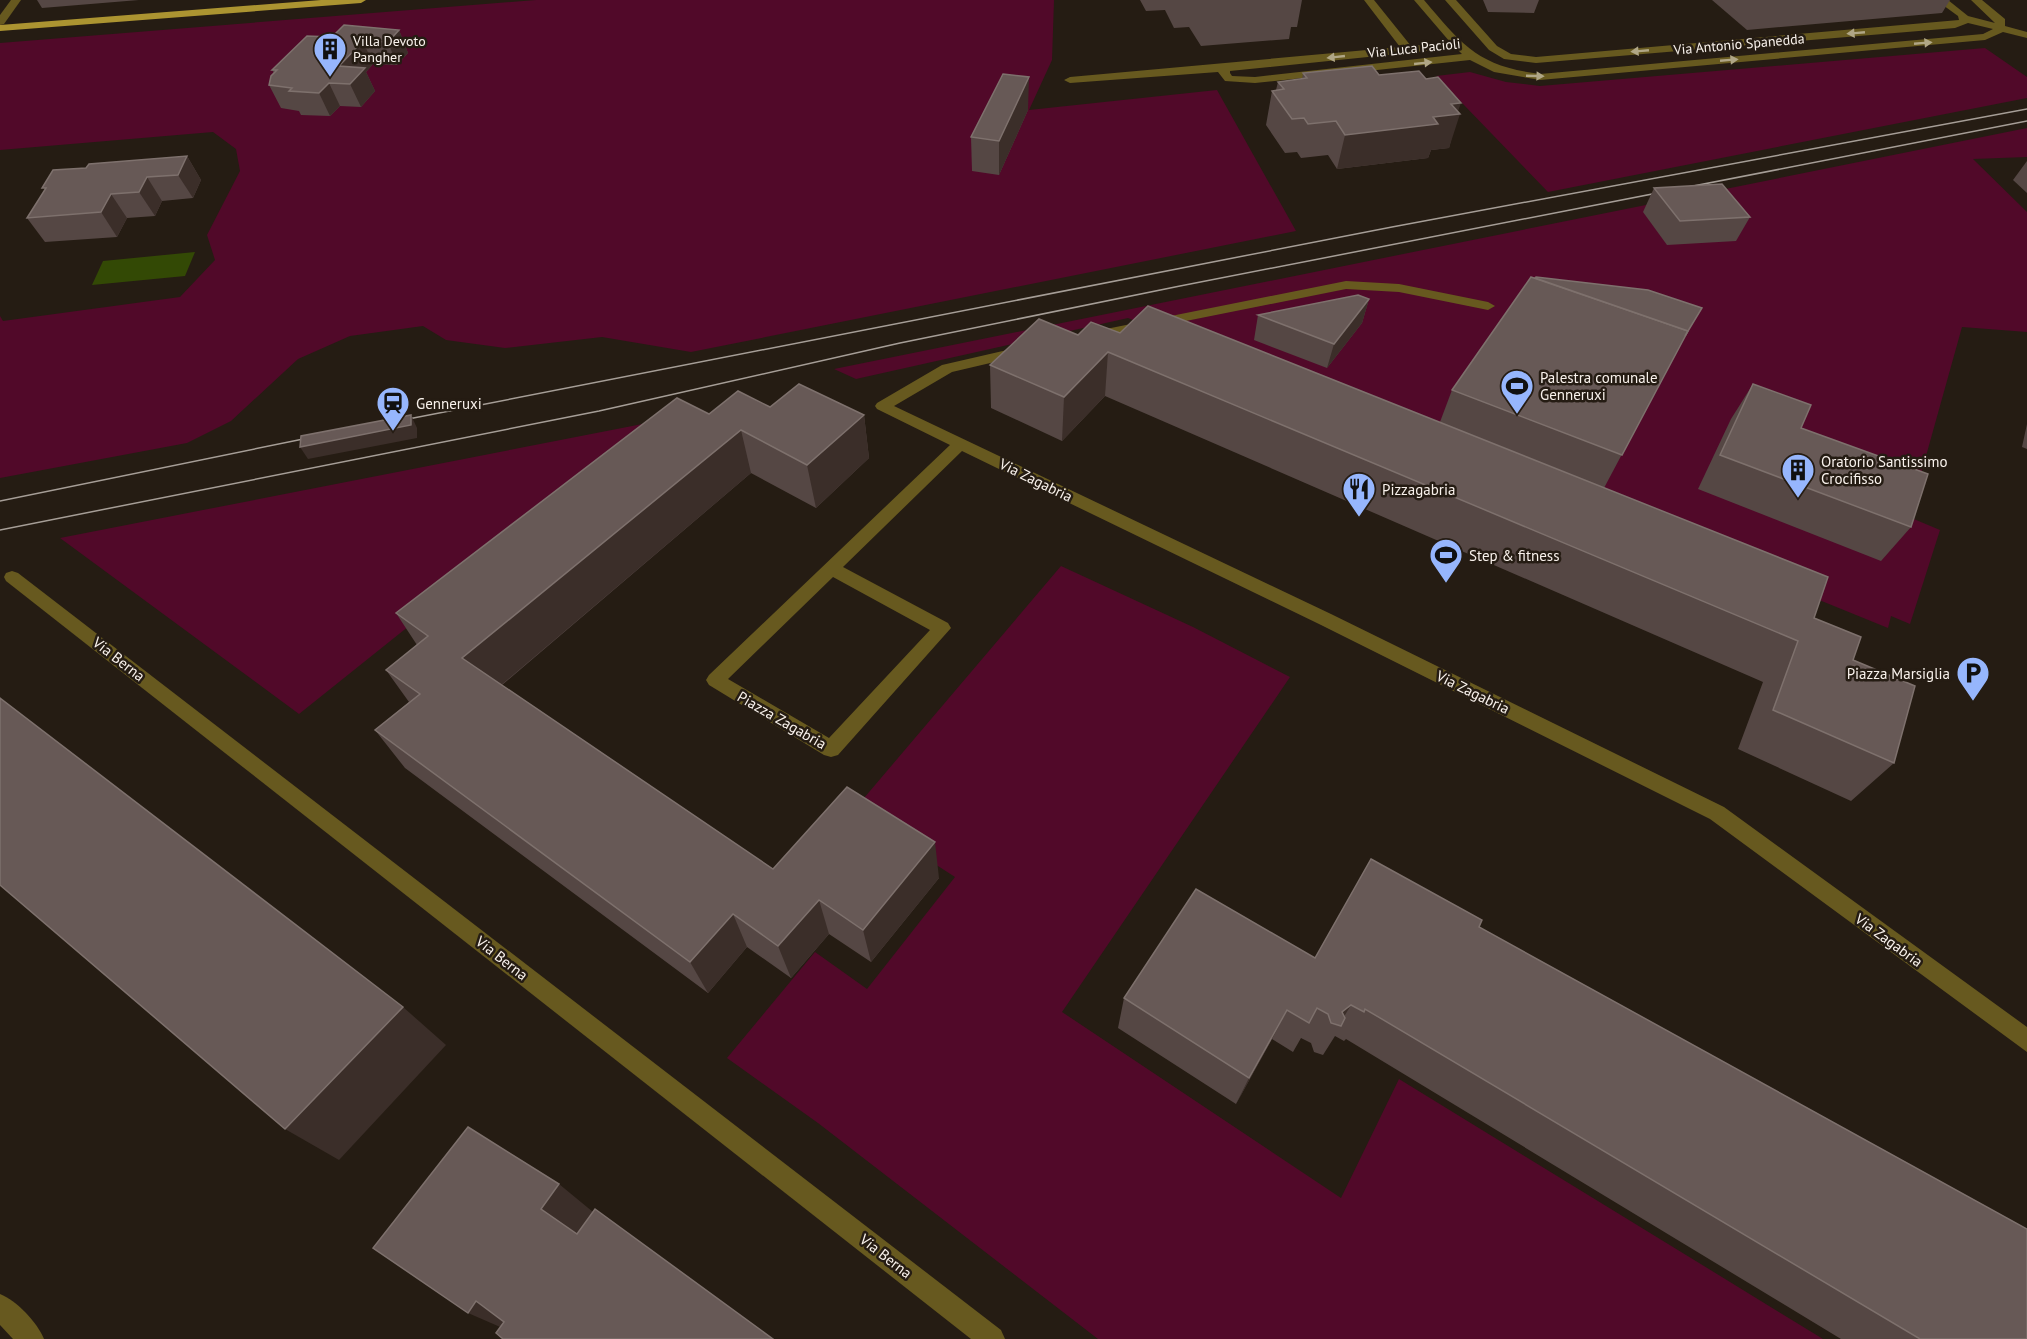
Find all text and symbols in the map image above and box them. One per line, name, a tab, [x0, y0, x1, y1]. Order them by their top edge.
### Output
one-way arrow	[1846, 28, 1865, 38]
street label: Via Antonio Spanedda	[1672, 29, 1805, 59]
building icon: Villa Devoto Pangher	[312, 31, 348, 78]
place label: Villa Devoto Pangher	[352, 32, 426, 66]
street label: Via Luca Pacioli	[1366, 34, 1461, 62]
one-way arrow	[1914, 38, 1933, 48]
one-way arrow	[1631, 46, 1650, 56]
one-way arrow	[1327, 52, 1346, 62]
one-way arrow	[1719, 55, 1738, 65]
one-way arrow	[1414, 58, 1433, 67]
one-way arrow	[1525, 71, 1544, 81]
sports icon: Palestra comunale Genneruxi	[1499, 368, 1535, 415]
place label: Palestra comunale Genneruxi	[1540, 368, 1658, 404]
station icon: Genneruxi	[375, 385, 411, 432]
place label: Genneruxi	[416, 394, 482, 413]
building icon: Oratorio Santissimo Crocifisso	[1780, 452, 1816, 499]
place label: Oratorio Santissimo Crocifisso	[1821, 452, 1948, 488]
street label: Via Zagabria	[995, 454, 1076, 506]
restaurant icon: Pizzagabria	[1341, 471, 1377, 518]
place label: Pizzagabria	[1382, 480, 1455, 499]
sports icon: Step & fitness	[1428, 537, 1464, 584]
place label: Step & fitness	[1469, 546, 1559, 565]
street label: Via Berna	[88, 632, 149, 685]
parking icon: Piazza Marsiglia	[1955, 655, 1991, 702]
place label: Piazza Marsiglia	[1847, 664, 1950, 683]
street label: Via Zagabria	[1432, 666, 1513, 718]
street label: Piazza Zagabria	[734, 687, 830, 753]
street label: Via Zagabria	[1851, 908, 1927, 971]
street label: Via Berna	[471, 931, 532, 984]
street label: Via Berna	[855, 1229, 916, 1282]

